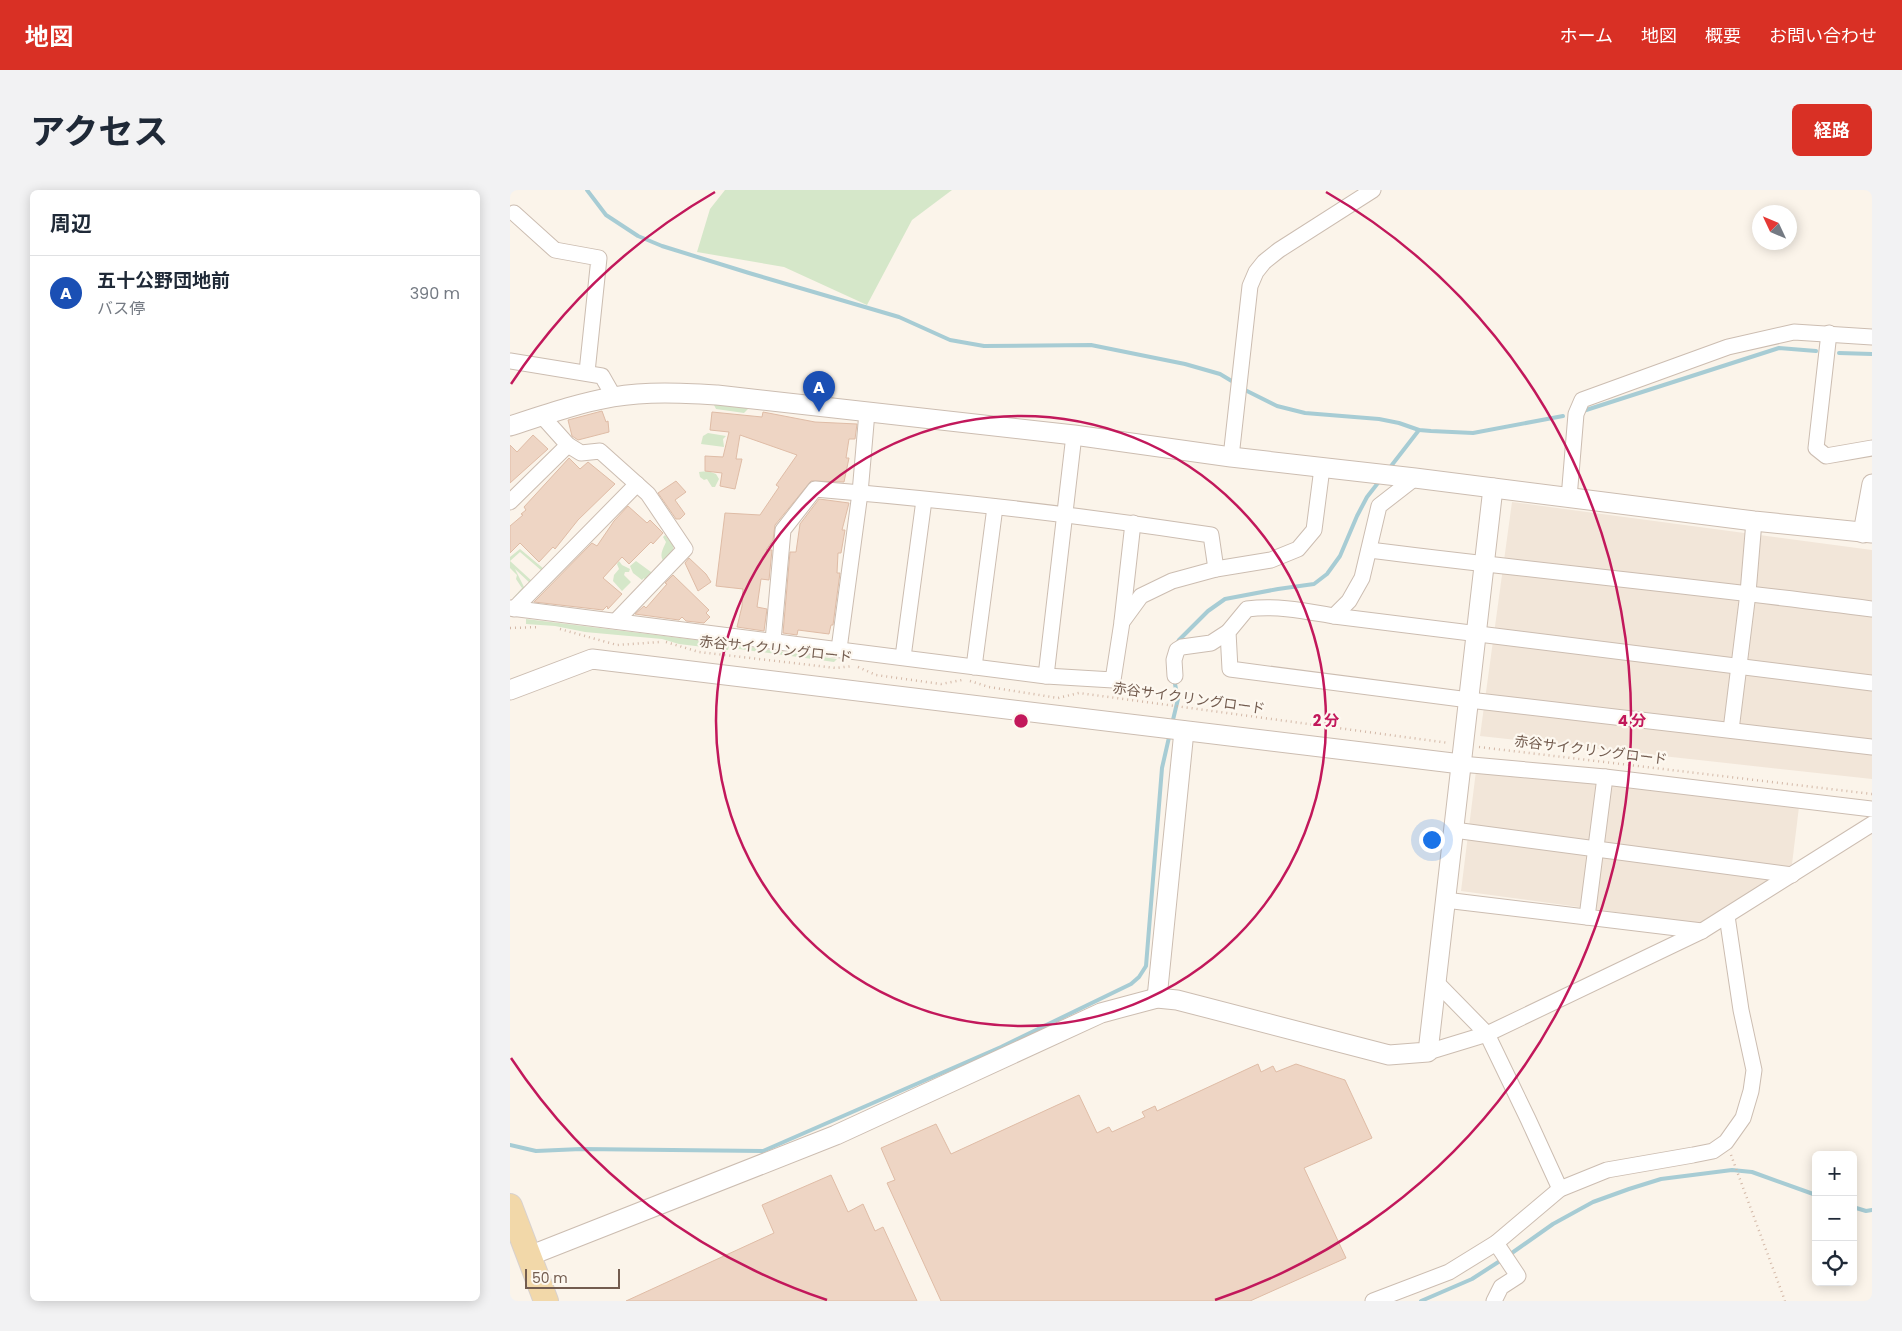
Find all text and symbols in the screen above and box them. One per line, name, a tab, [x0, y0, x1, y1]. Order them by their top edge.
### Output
text: 地図	[25, 20, 73, 53]
text: ホーム	[1560, 23, 1613, 48]
text: 地図	[1641, 23, 1677, 48]
text: 概要	[1705, 23, 1741, 48]
text: お問い合わせ	[1769, 23, 1877, 48]
button: 経路	[1792, 104, 1872, 156]
text: アクセス	[30, 107, 168, 156]
north arrow	[1752, 205, 1797, 250]
text: 周辺	[50, 209, 92, 238]
text: 五十公野団地前	[97, 267, 230, 294]
text: A	[60, 282, 72, 305]
text: 390 m	[410, 282, 460, 305]
text: バス停	[97, 297, 145, 320]
pin: A	[803, 371, 835, 412]
street label: 赤谷サイクリングロード	[699, 631, 853, 667]
street label: 赤谷サイクリングロード	[1111, 677, 1267, 719]
text: 2 分	[1313, 710, 1339, 731]
text: 4 分	[1618, 710, 1646, 731]
centre of rings	[1012, 712, 1030, 730]
street label: 赤谷サイクリングロード	[1513, 731, 1669, 769]
your location	[1419, 827, 1445, 853]
map controls	[1812, 1151, 1857, 1286]
button: +	[1812, 1151, 1857, 1196]
button: −	[1812, 1196, 1857, 1241]
button: locate	[1812, 1241, 1857, 1286]
scale bar	[525, 1266, 620, 1289]
text: 50 m	[532, 1268, 568, 1288]

